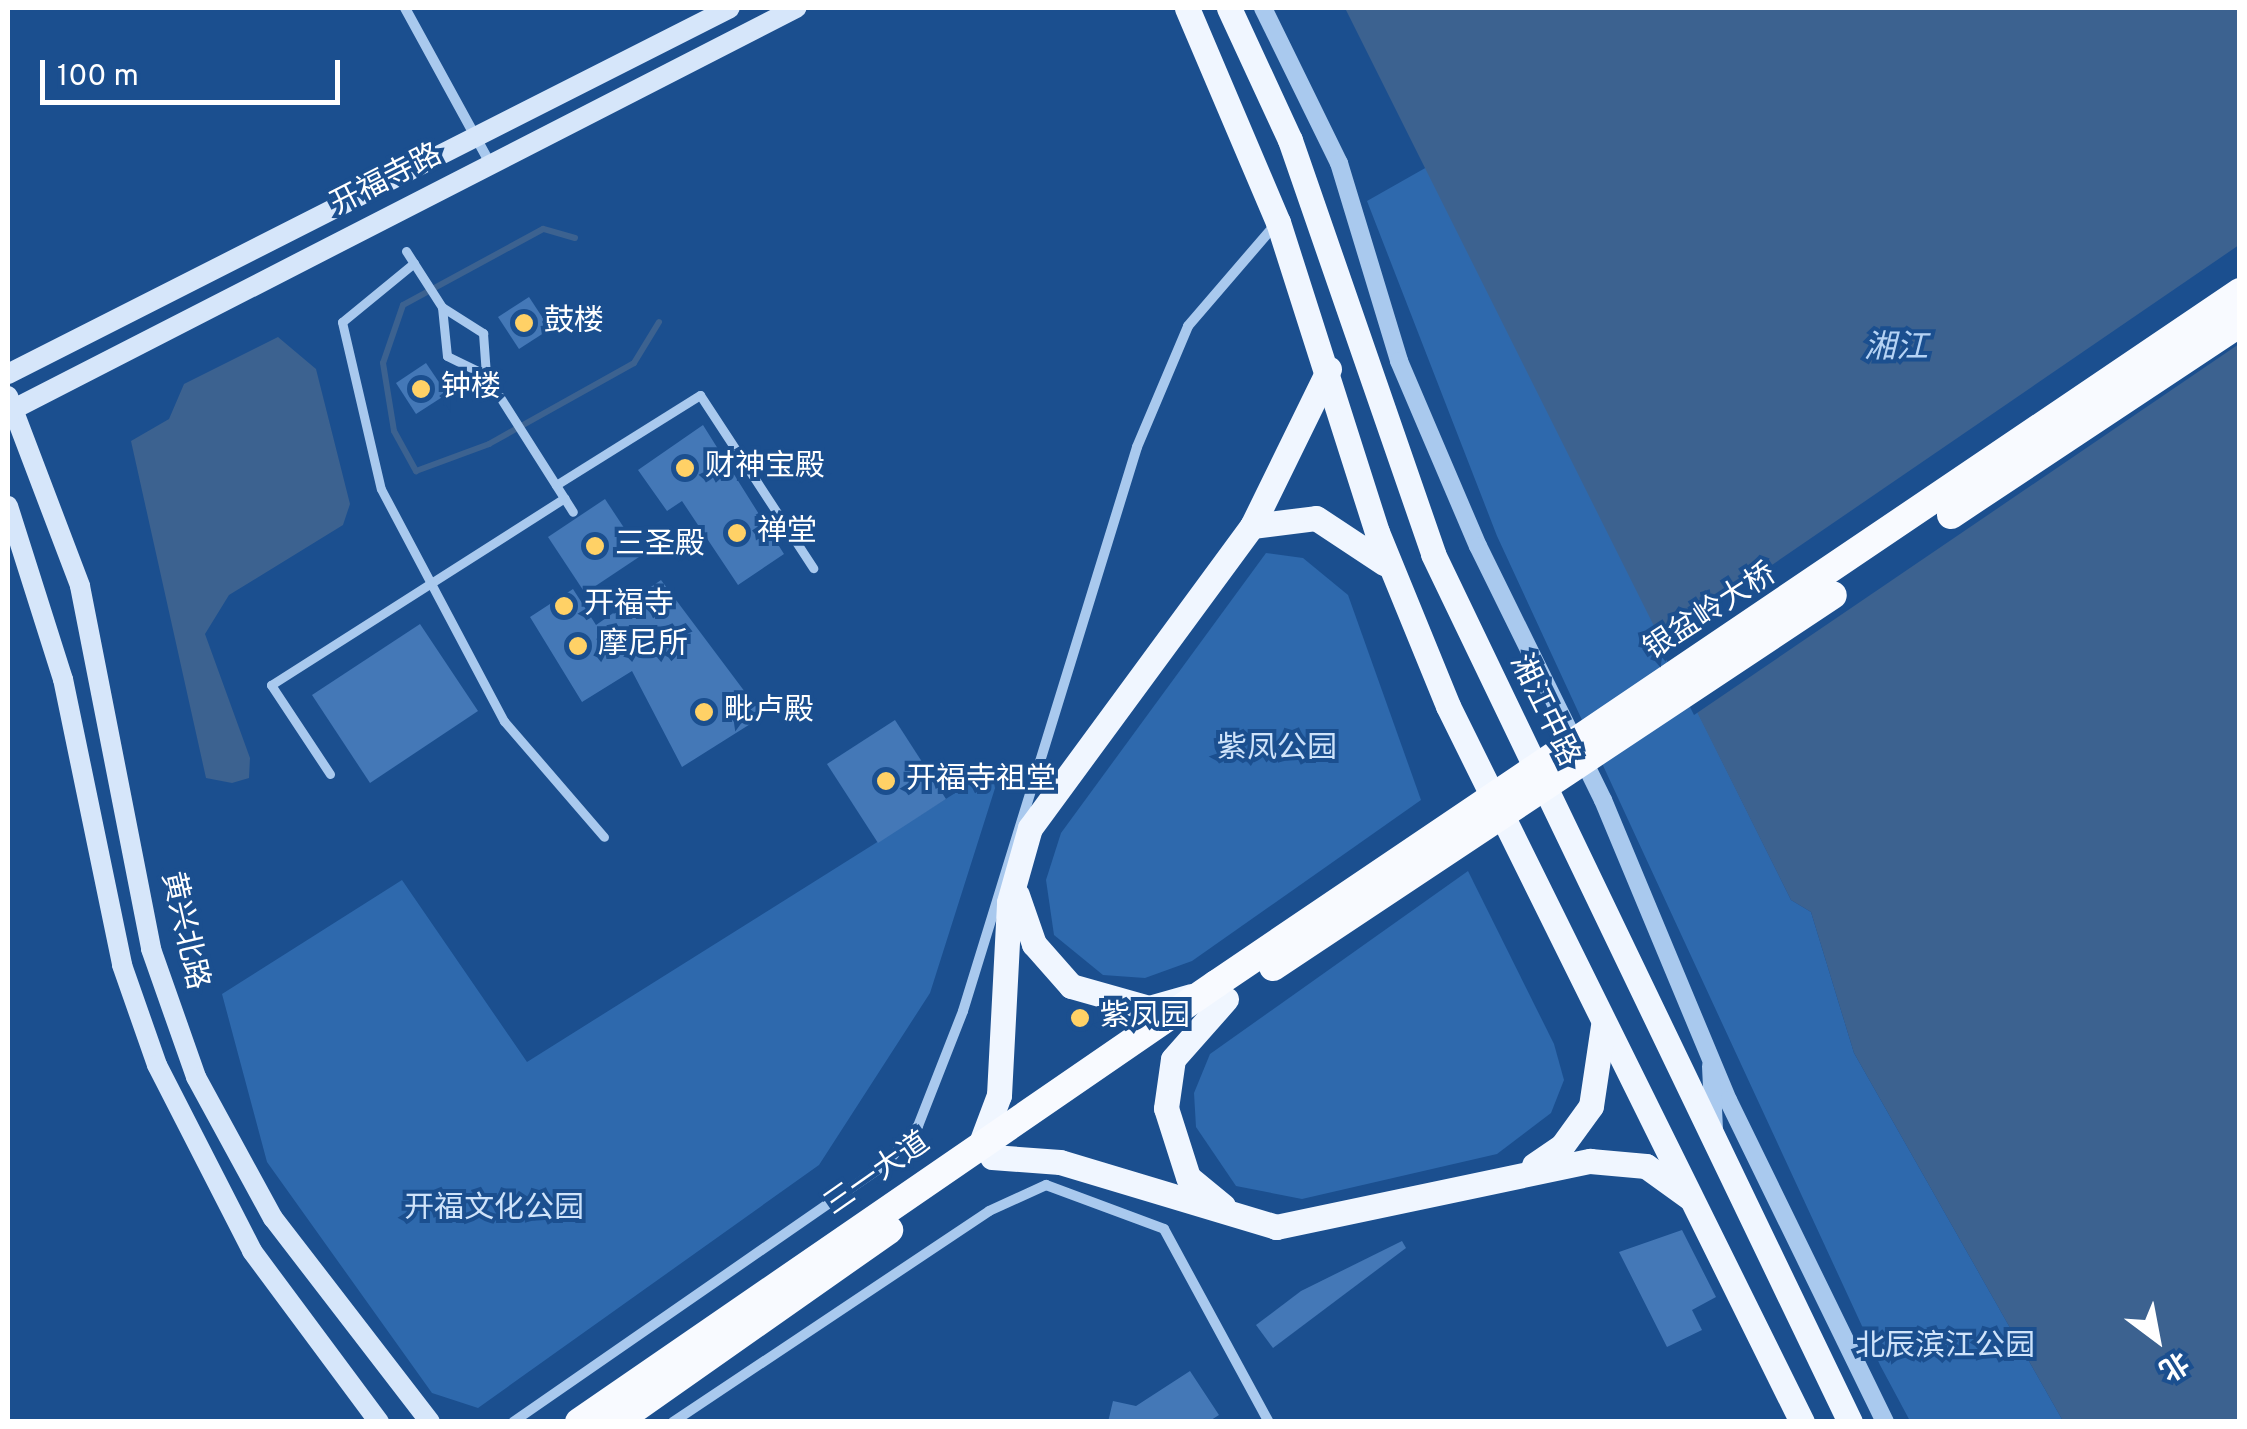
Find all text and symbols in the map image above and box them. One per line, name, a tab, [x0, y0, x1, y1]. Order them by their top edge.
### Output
scale bar	[45, 40, 345, 102]
text: 100 m	[57, 59, 139, 96]
street label: 开福寺路	[325, 138, 449, 224]
place label: 鼓楼	[544, 305, 604, 341]
marker: 鼓楼	[513, 312, 535, 334]
water label: 湘江	[1864, 330, 1928, 368]
place label: 钟楼	[441, 371, 501, 407]
marker: 钟楼	[410, 378, 432, 400]
place label: 财神宝殿	[705, 450, 825, 486]
marker: 财神宝殿	[674, 457, 696, 479]
place label: 禅堂	[757, 515, 817, 551]
marker: 禅堂	[726, 522, 748, 544]
place label: 三圣殿	[615, 528, 705, 564]
marker: 三圣殿	[584, 535, 606, 557]
street label: 银盆岭大桥	[1638, 557, 1784, 669]
place label: 开福寺	[584, 588, 674, 624]
marker: 开福寺	[553, 595, 575, 617]
place label: 摩尼所	[598, 628, 688, 664]
marker: 摩尼所	[567, 635, 589, 657]
street label: 湘江中路	[1501, 649, 1585, 773]
place label: 毗卢殿	[724, 694, 814, 730]
marker: 毗卢殿	[693, 701, 715, 723]
park label: 紫凤公园	[1217, 732, 1337, 768]
place label: 开福寺祖堂	[906, 763, 1056, 799]
marker: 开福寺祖堂	[875, 770, 897, 792]
street label: 黄兴北路	[152, 868, 214, 994]
place label: 紫凤园	[1100, 1000, 1190, 1036]
marker: 紫凤园	[1069, 1007, 1091, 1029]
street label: 三一大道	[819, 1126, 937, 1224]
park label: 开福文化公园	[404, 1192, 584, 1228]
north arrow	[2107, 1289, 2207, 1389]
park label: 北辰滨江公园	[1855, 1330, 2035, 1366]
text: 北	[2151, 1342, 2194, 1387]

